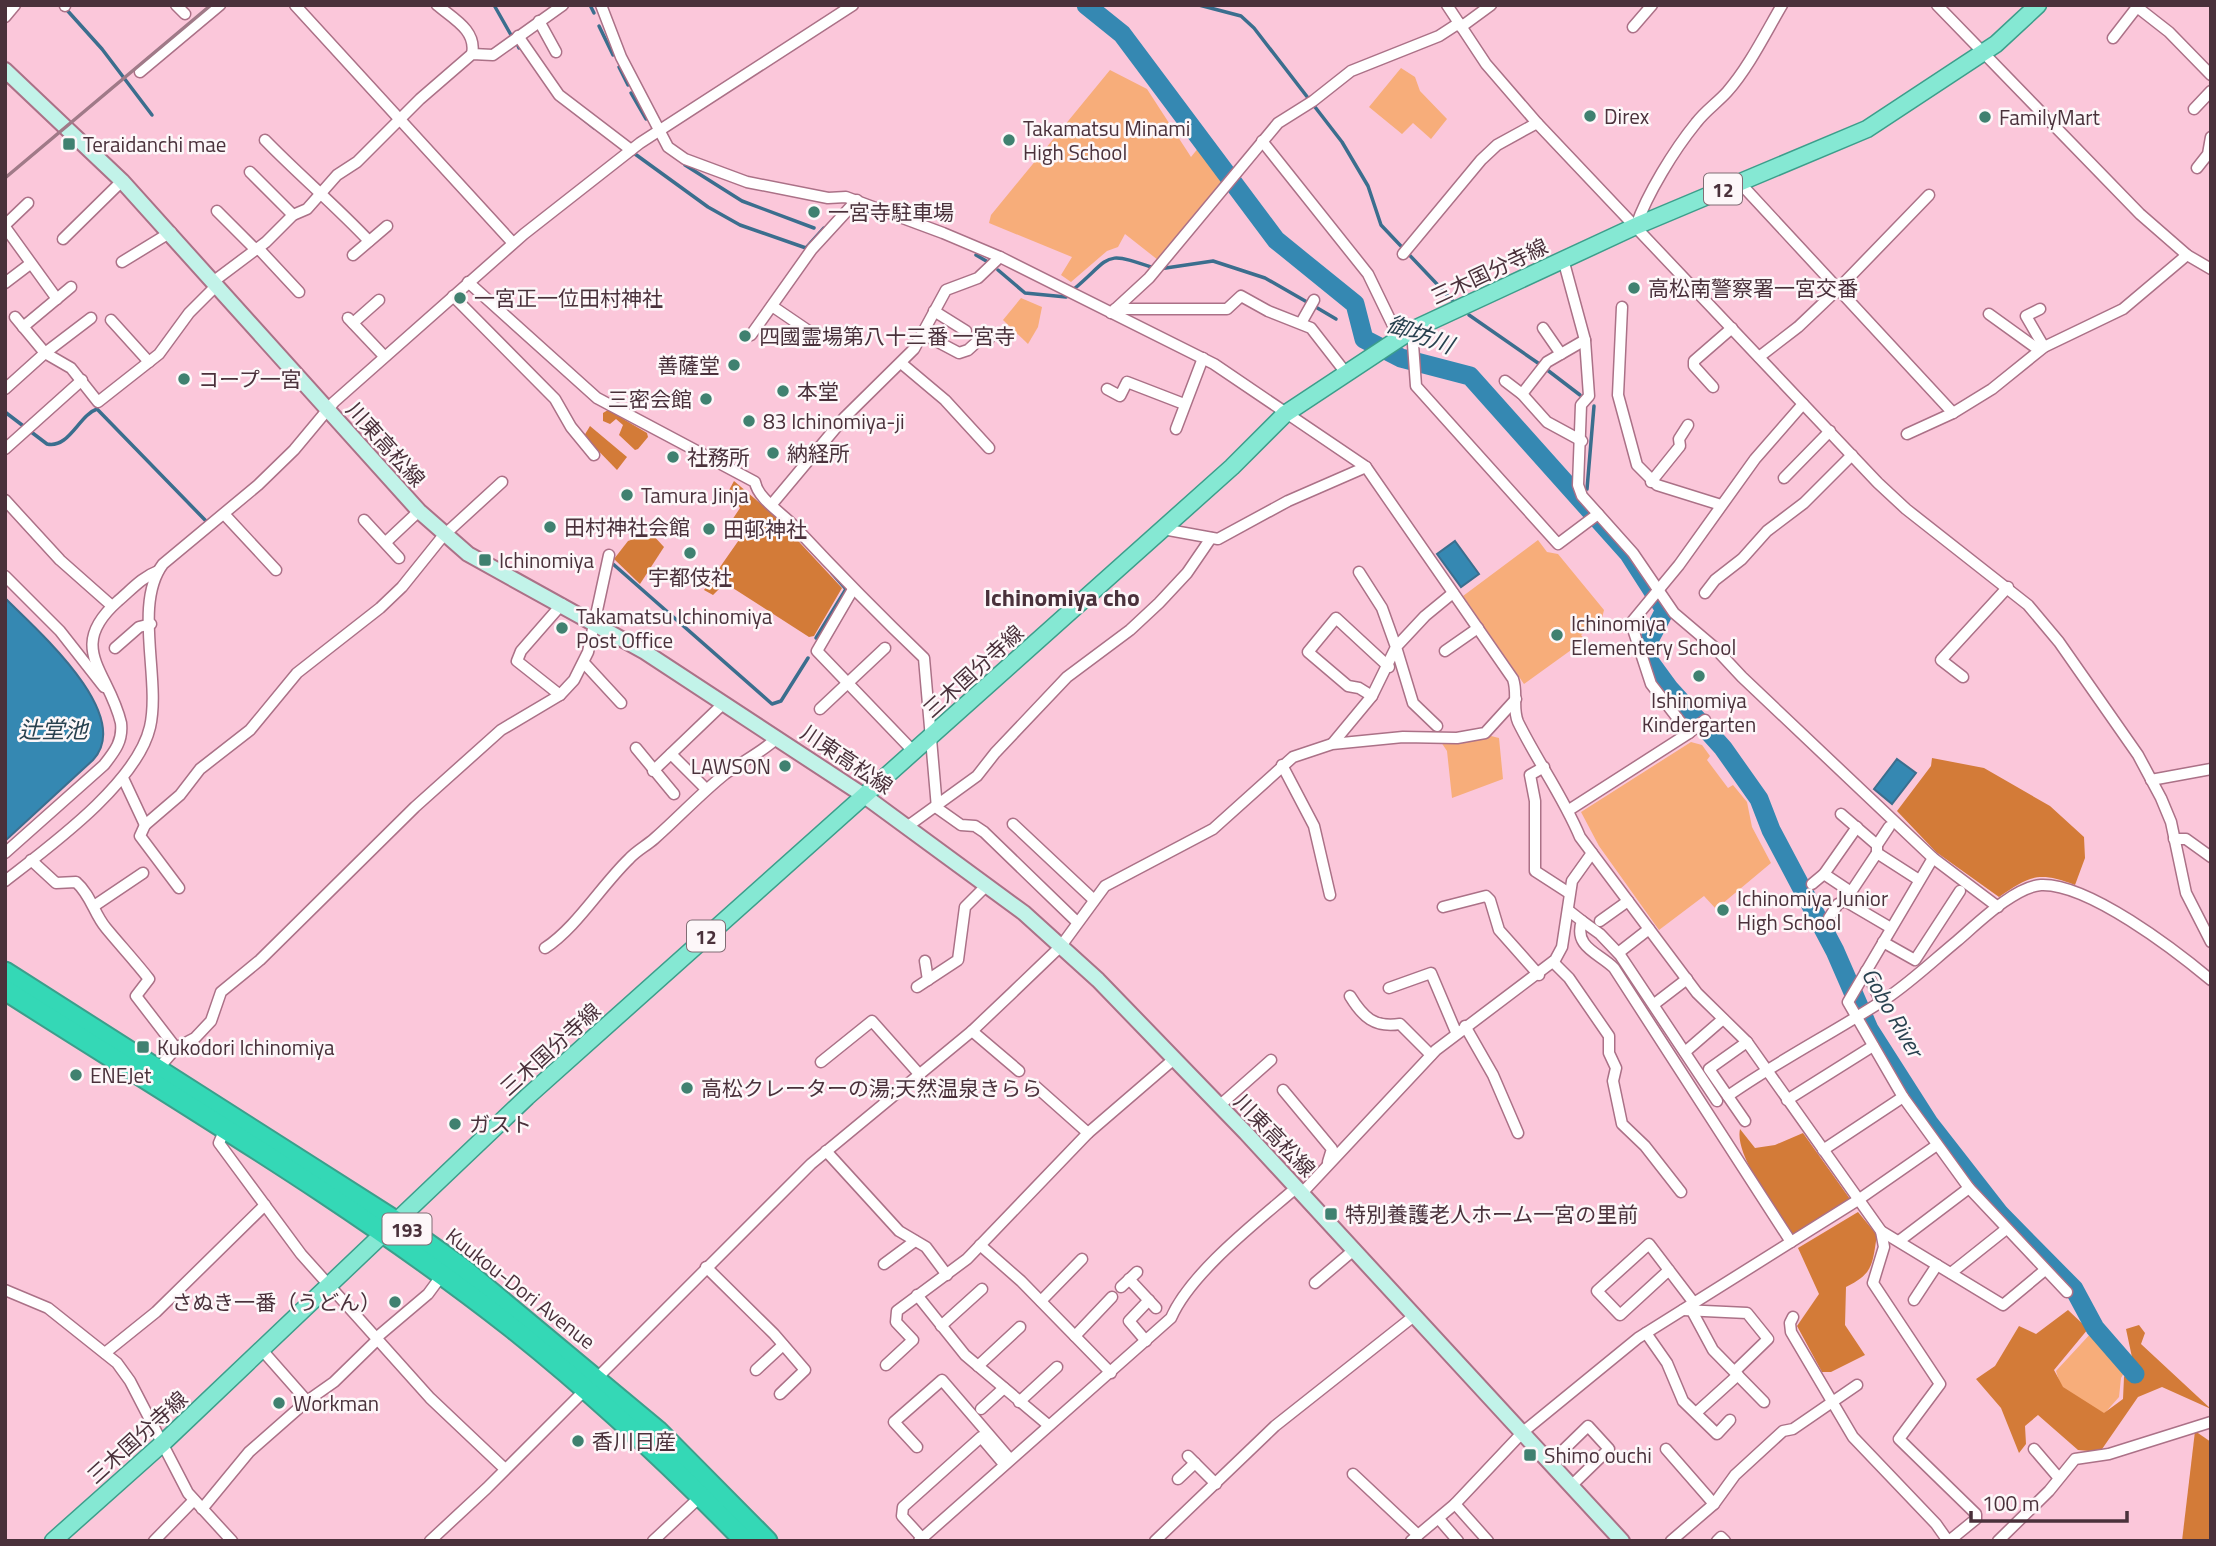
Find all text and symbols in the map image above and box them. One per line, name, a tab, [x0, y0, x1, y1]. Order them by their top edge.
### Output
place label: Direx	[1604, 100, 1650, 132]
place label: FamilyMart	[1999, 101, 2100, 133]
marker: Direx	[1582, 108, 1598, 124]
marker: FamilyMart	[1977, 109, 1993, 125]
place label: Takamatsu Minami High School	[1023, 112, 1190, 168]
place label: Teraidanchi mae	[83, 128, 226, 160]
marker: Takamatsu Minami High School	[1001, 132, 1017, 148]
marker: Teraidanchi mae	[61, 136, 77, 152]
road number: 12	[1704, 174, 1742, 204]
place label: 一宮寺駐車場	[828, 196, 954, 228]
marker: 一宮寺駐車場	[806, 204, 822, 220]
street label: 三木国分寺線	[1425, 230, 1553, 312]
place label: 高松南警察署一宮交番	[1648, 272, 1858, 304]
marker: 高松南警察署一宮交番	[1626, 280, 1642, 296]
place label: 一宮正一位田村神社	[474, 282, 663, 314]
marker: 一宮正一位田村神社	[452, 290, 468, 306]
water label: 御坊川	[1382, 306, 1461, 363]
place label: 四國霊場第八十三番 一宮寺	[759, 320, 1016, 352]
marker: 四國霊場第八十三番 一宮寺	[737, 328, 753, 344]
place label: 善薩堂	[657, 349, 720, 381]
marker: 善薩堂	[726, 357, 742, 373]
place label: コープ一宮	[198, 363, 302, 395]
marker: コープ一宮	[176, 371, 192, 387]
place label: 本堂	[797, 375, 839, 407]
place label: 三密会館	[608, 383, 692, 415]
marker: 本堂	[775, 383, 791, 399]
marker: 三密会館	[698, 391, 714, 407]
street label: 川東高松線	[339, 394, 433, 494]
place label: 83 Ichinomiya-ji	[763, 405, 905, 437]
marker: 83 Ichinomiya-ji	[741, 413, 757, 429]
place label: 納経所	[787, 437, 850, 469]
place label: 社務所	[687, 441, 750, 473]
marker: 納経所	[765, 445, 781, 461]
marker: 社務所	[665, 449, 681, 465]
place label: Tamura Jinja	[641, 479, 749, 511]
marker: Tamura Jinja	[619, 487, 635, 503]
place label: 田村神社会館	[564, 511, 690, 543]
place label: 田邨神社	[723, 513, 807, 545]
marker: 田村神社会館	[542, 519, 558, 535]
marker: 田邨神社	[701, 521, 717, 537]
place label: Ichinomiya	[499, 544, 595, 576]
marker: 宇都伎社	[682, 545, 698, 561]
marker: Ichinomiya	[477, 552, 493, 568]
place label: 宇都伎社	[648, 561, 732, 593]
district label: Ichinomiya cho	[984, 579, 1140, 615]
place label: Takamatsu Ichinomiya Post Office	[576, 600, 773, 656]
place label: Ichinomiya Elementery School	[1571, 607, 1736, 663]
street label: 三木国分寺線	[915, 617, 1031, 725]
marker: Takamatsu Ichinomiya Post Office	[554, 620, 570, 636]
marker: Ichinomiya Elementery School	[1549, 627, 1565, 643]
marker: Ishinomiya Kindergarten	[1691, 668, 1707, 684]
place label: Ishinomiya Kindergarten	[1642, 684, 1756, 740]
water label: 辻堂池	[19, 712, 90, 747]
street label: 川東高松線	[795, 716, 899, 802]
place label: LAWSON	[691, 750, 771, 782]
marker: LAWSON	[777, 758, 793, 774]
place label: Ichinomiya Junior High School	[1737, 882, 1888, 938]
marker: Ichinomiya Junior High School	[1715, 902, 1731, 918]
road number: 12	[687, 920, 725, 952]
water label: Gobo River	[1853, 961, 1934, 1066]
street label: 三木国分寺線	[492, 995, 608, 1103]
place label: Kukodori Ichinomiya	[157, 1031, 335, 1063]
marker: Kukodori Ichinomiya	[135, 1039, 151, 1055]
place label: ENEJet	[90, 1059, 152, 1091]
marker: ENEJet	[68, 1067, 84, 1083]
place label: 高松クレーターの湯;天然温泉きらら	[701, 1072, 1042, 1104]
marker: 高松クレーターの湯;天然温泉きらら	[679, 1080, 695, 1096]
street label: 川東高松線	[1227, 1086, 1323, 1184]
place label: ガスト	[469, 1108, 532, 1140]
marker: ガスト	[447, 1116, 463, 1132]
place label: 特別養護老人ホーム一宮の里前	[1345, 1198, 1638, 1230]
marker: 特別養護老人ホーム一宮の里前	[1323, 1206, 1339, 1222]
road number: 193	[382, 1214, 432, 1245]
street label: Kuukou-Dori Avenue	[439, 1219, 603, 1357]
place label: さぬき一番（うどん）	[171, 1286, 381, 1318]
marker: さぬき一番（うどん）	[387, 1294, 403, 1310]
street label: 三木国分寺線	[79, 1383, 195, 1491]
place label: Workman	[293, 1387, 379, 1419]
marker: Workman	[271, 1395, 287, 1411]
place label: 香川日産	[592, 1425, 676, 1457]
marker: 香川日産	[570, 1433, 586, 1449]
place label: Shimo ouchi	[1544, 1439, 1652, 1471]
marker: Shimo ouchi	[1522, 1447, 1538, 1463]
scale bar	[1971, 1480, 2127, 1524]
text: 100 m	[1982, 1487, 2039, 1519]

